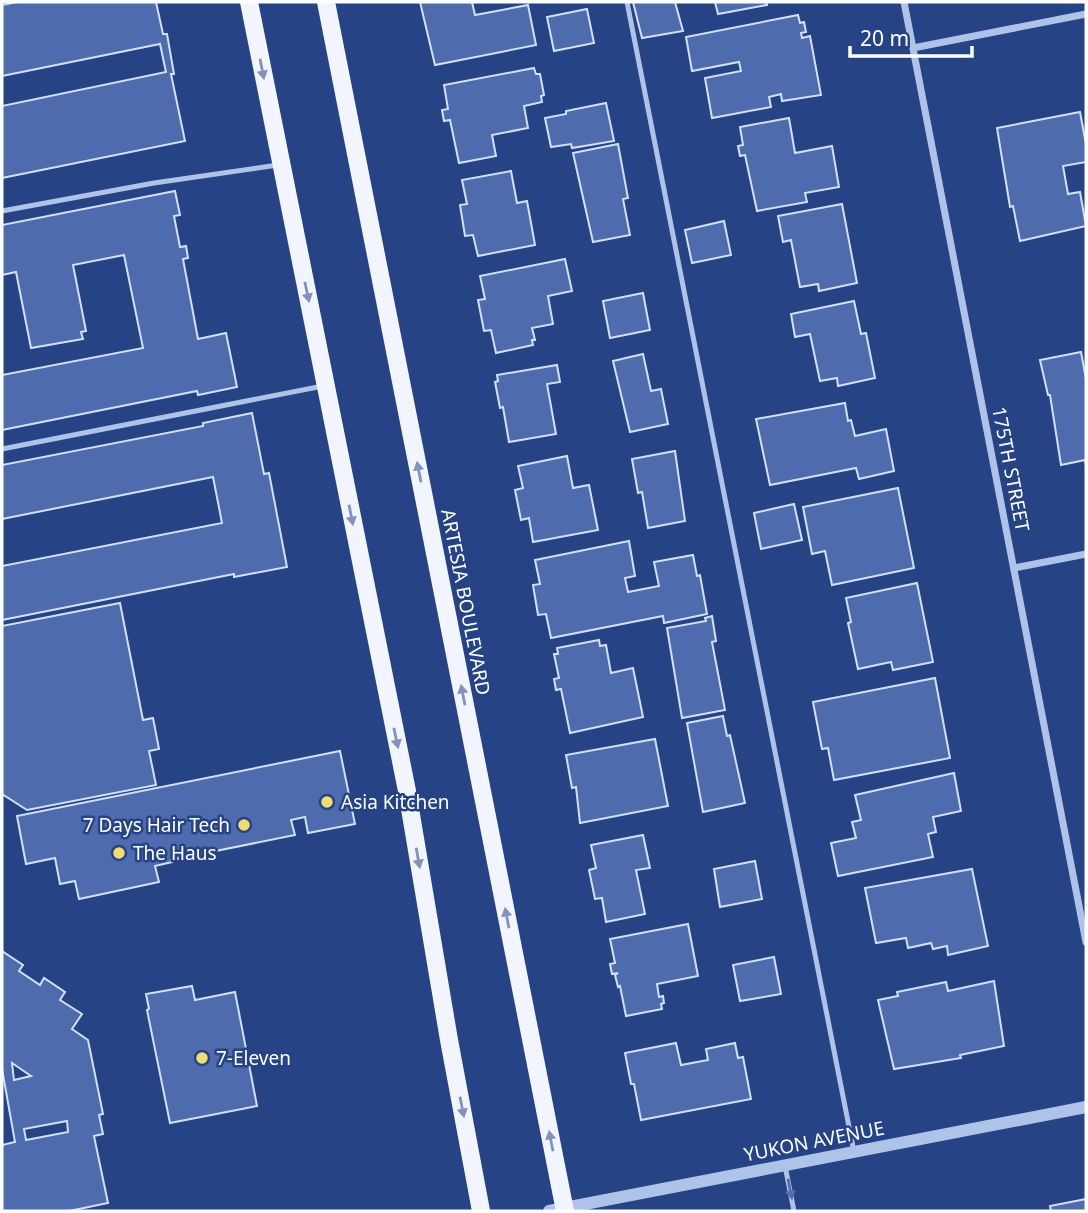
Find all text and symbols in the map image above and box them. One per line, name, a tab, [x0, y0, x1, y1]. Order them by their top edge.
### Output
scale bar	[850, 14, 972, 58]
text: 20 m	[860, 24, 909, 52]
one-way arrow	[257, 58, 268, 80]
one-way arrow	[302, 281, 313, 303]
street label: 175TH STREET	[986, 404, 1036, 534]
one-way arrow	[413, 461, 424, 483]
one-way arrow	[346, 504, 357, 526]
street label: ARTESIA BOULEVARD	[435, 507, 497, 697]
one-way arrow	[457, 684, 468, 706]
one-way arrow	[391, 727, 402, 749]
place label: Asia Kitchen	[341, 789, 450, 815]
marker: Asia Kitchen	[319, 794, 335, 810]
place label: 7 Days Hair Tech	[83, 812, 230, 838]
marker: 7 Days Hair Tech	[236, 817, 252, 833]
place label: The Haus	[133, 840, 217, 866]
marker: The Haus	[111, 845, 127, 861]
one-way arrow	[413, 847, 424, 869]
one-way arrow	[501, 907, 512, 929]
place label: 7-Eleven	[216, 1045, 291, 1071]
marker: 7-Eleven	[194, 1050, 210, 1066]
one-way arrow	[457, 1096, 468, 1118]
street label: YUKON AVENUE	[742, 1115, 886, 1167]
one-way arrow	[546, 1130, 557, 1152]
one-way arrow	[784, 1178, 795, 1200]

